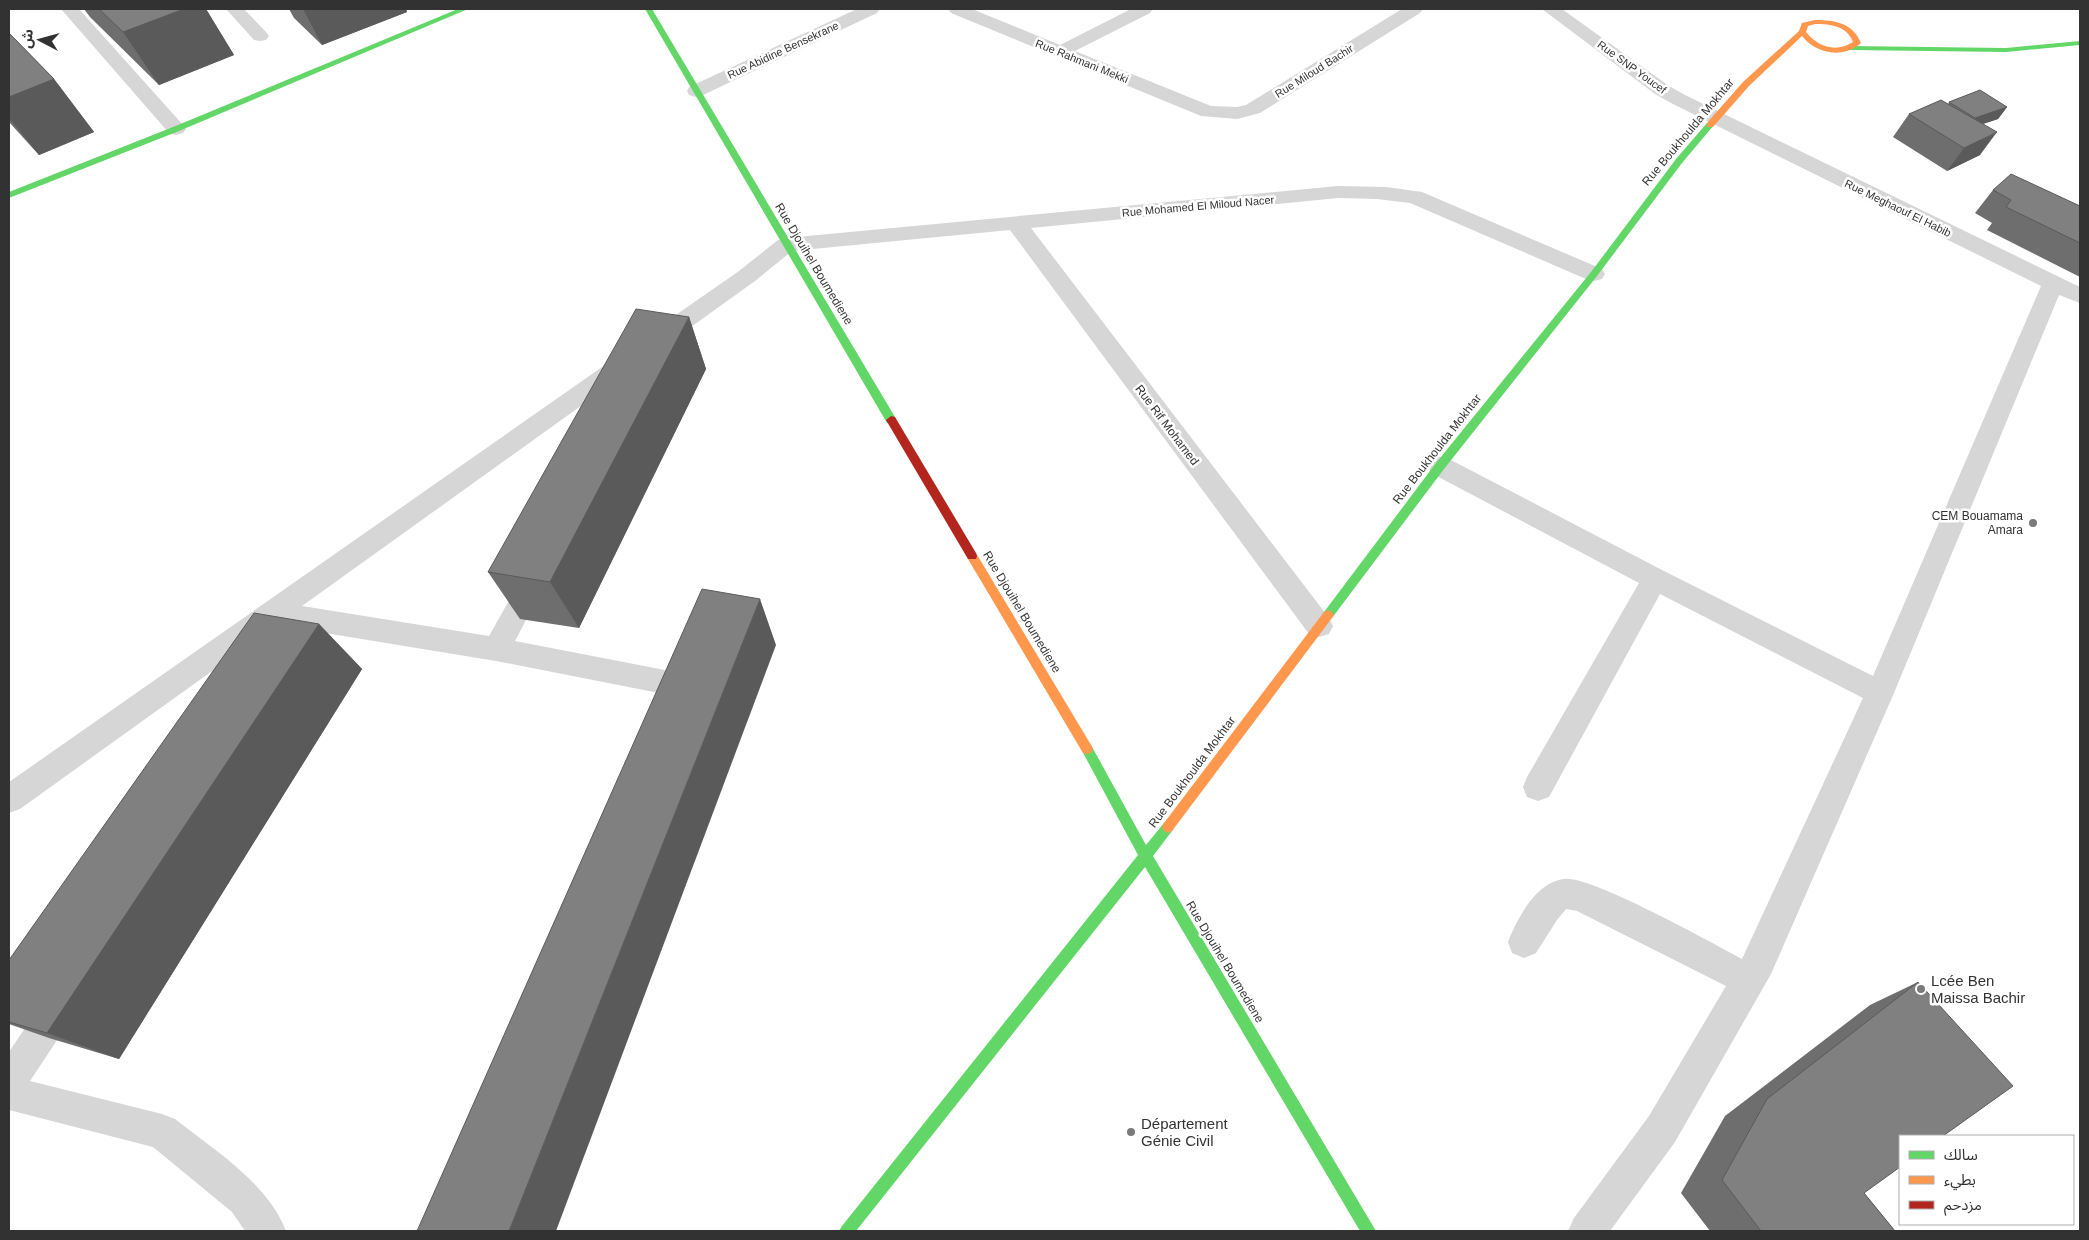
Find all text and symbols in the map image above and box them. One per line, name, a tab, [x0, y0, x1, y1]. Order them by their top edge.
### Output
north arrow	[15, 15, 65, 65]
street label: Rue Abidine Bensekrane	[726, 19, 840, 81]
text: ش	[18, 28, 36, 49]
street label: Rue Rahmani Mekki	[1034, 37, 1130, 85]
street label: Rue SNP Youcef	[1595, 38, 1669, 96]
street label: Rue Miloud Bachir	[1273, 42, 1356, 100]
street label: Rue Boukhoulda Mokhtar	[1639, 76, 1737, 188]
street label: Rue Meghaouf El Habib	[1843, 177, 1953, 239]
street label: Rue Mohamed El Miloud Nacer	[1121, 193, 1275, 219]
street label: Rue Djouihel Boumediene	[772, 201, 856, 328]
street label: Rue Rif Mohamed	[1132, 382, 1202, 468]
street label: Rue Boukhoulda Mokhtar	[1390, 391, 1484, 507]
place label: CEM Bouamama Amara	[1932, 509, 2023, 537]
marker: CEM Bouamama Amara	[2027, 517, 2039, 529]
street label: Rue Djouihel Boumediene	[980, 549, 1064, 676]
street label: Rue Boukhoulda Mokhtar	[1146, 714, 1238, 830]
street label: Rue Djouihel Boumediene	[1183, 899, 1267, 1026]
place label: Lcée Ben Maissa Bachir	[1931, 972, 2025, 1006]
marker: Lcée Ben Maissa Bachir	[1915, 983, 1927, 995]
place label: Département Génie Civil	[1141, 1115, 1229, 1149]
marker: Département Génie Civil	[1125, 1126, 1137, 1138]
legend	[1899, 1135, 2074, 1225]
text: سالك	[1944, 1146, 1978, 1163]
text: بطيء	[1944, 1171, 1976, 1191]
text: مزدحم	[1944, 1196, 1982, 1216]

